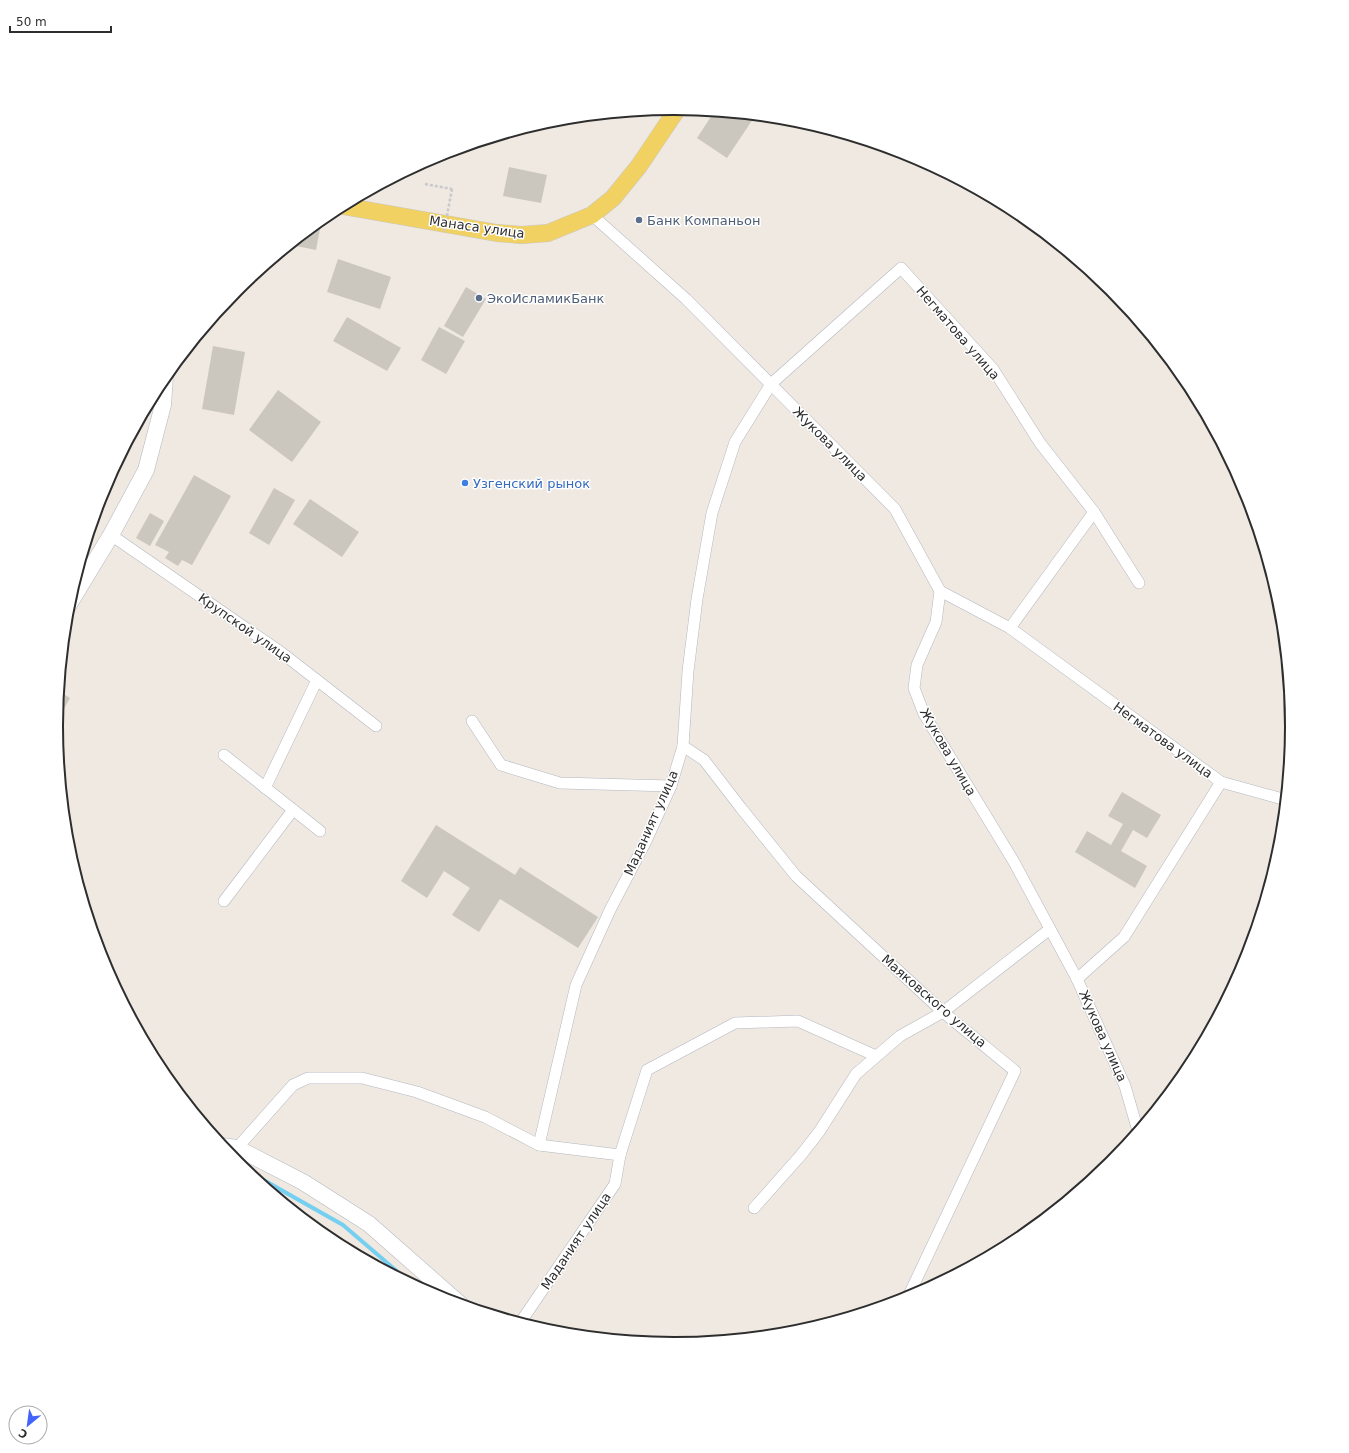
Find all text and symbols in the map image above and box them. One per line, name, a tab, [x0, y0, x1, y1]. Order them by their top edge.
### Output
scale bar	[10, 8, 111, 34]
text: 50 m	[16, 15, 47, 29]
street label: Манаса улица	[428, 213, 526, 241]
place label: Банк Компаньон	[647, 213, 760, 228]
marker: Банк Компаньон	[634, 215, 644, 225]
street label: Негматова улица	[913, 283, 1003, 383]
place label: ЭкоИсламикБанк	[487, 291, 605, 306]
marker: ЭкоИсламикБанк	[474, 293, 484, 303]
street label: Жукова улица	[790, 404, 870, 484]
place label: Узгенский рынок	[473, 476, 590, 491]
marker: Узгенский рынок	[460, 478, 470, 488]
street label: Крупской улица	[195, 590, 295, 666]
street label: Негматова улица	[1110, 699, 1216, 781]
street label: Жукова улица	[917, 706, 979, 798]
street label: Маданият улица	[621, 768, 681, 878]
street label: Маяковского улица	[879, 952, 989, 1050]
street label: Жукова улица	[1076, 988, 1130, 1084]
street label: Маданият улица	[538, 1190, 614, 1292]
north arrow	[8, 1405, 48, 1445]
text: С	[17, 1426, 30, 1441]

